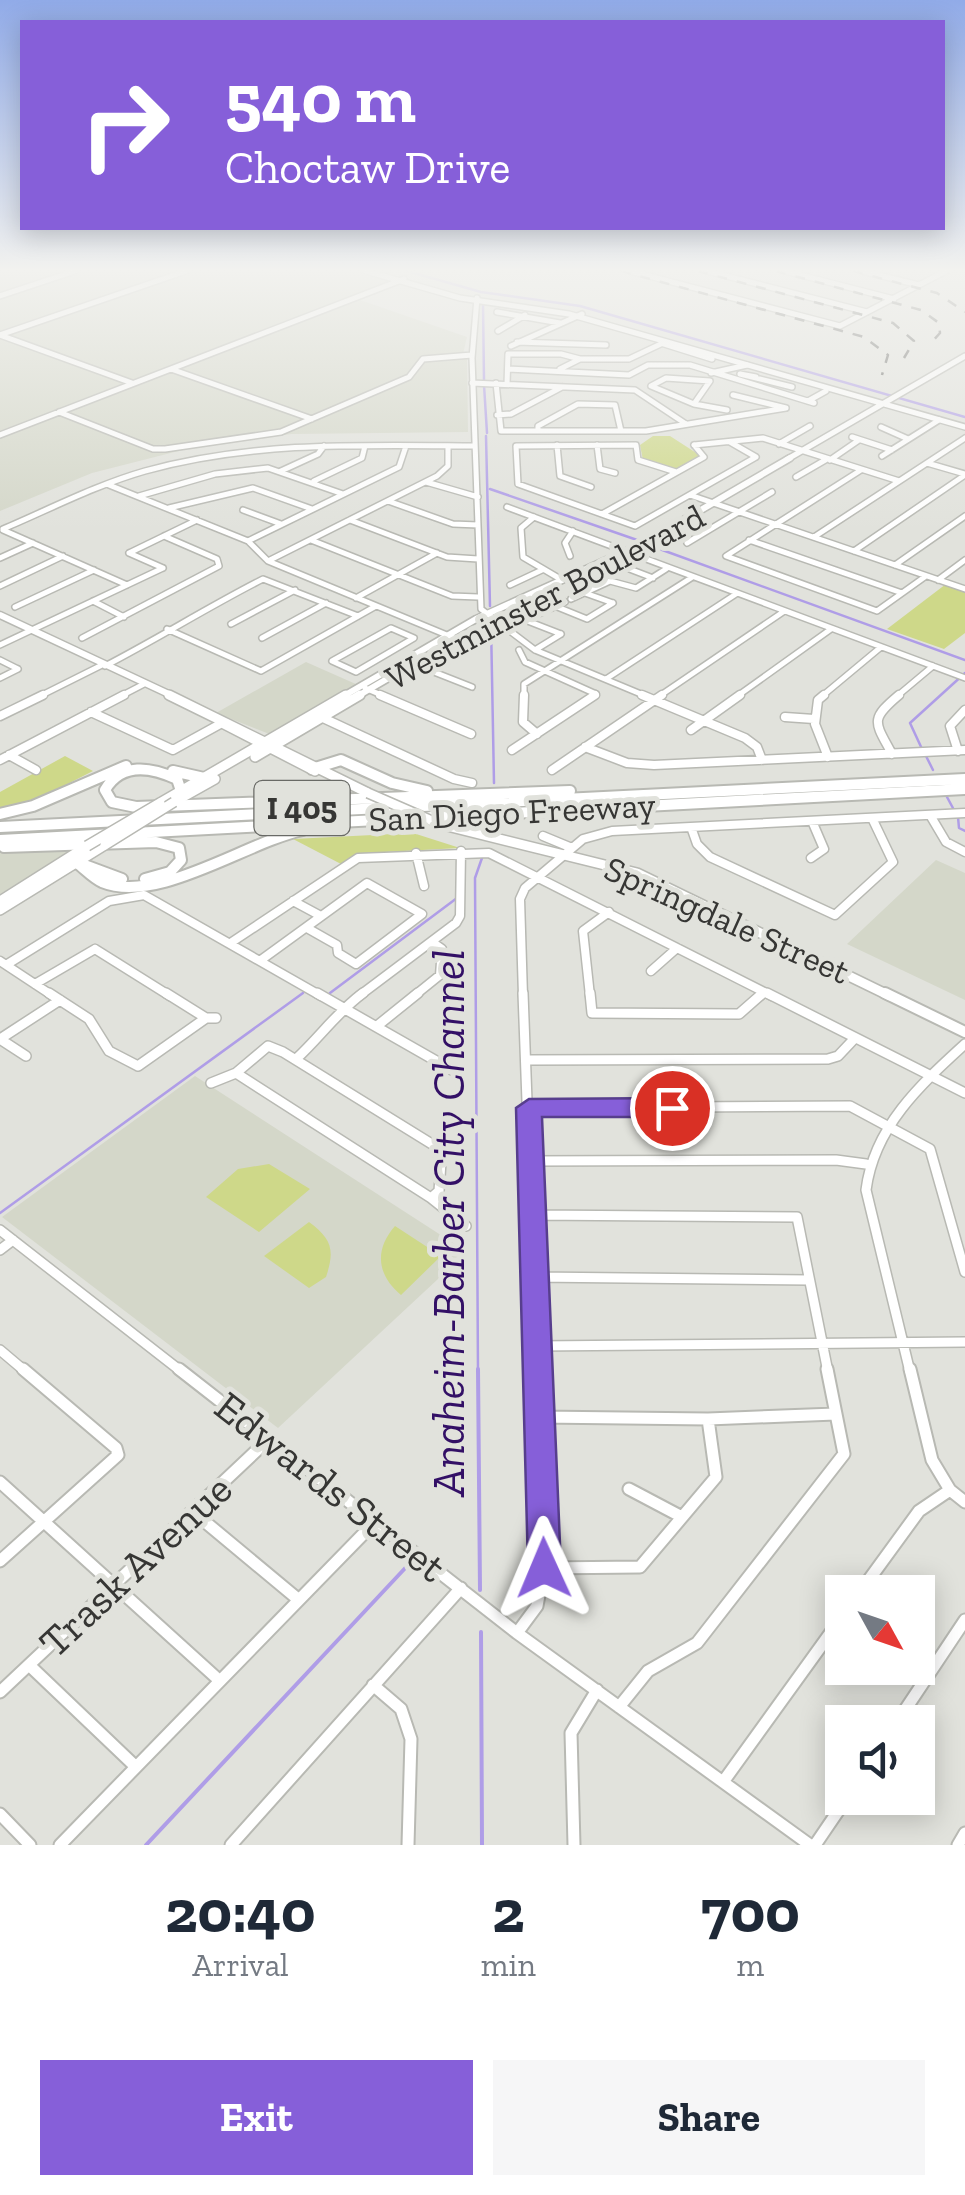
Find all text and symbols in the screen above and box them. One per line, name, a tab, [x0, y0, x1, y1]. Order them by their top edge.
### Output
text: 540 m	[225, 56, 416, 140]
icon: right	[60, 60, 190, 190]
text: Choctaw Drive	[225, 141, 510, 195]
street label: Westminster Boulevard	[378, 495, 712, 699]
road number: I 405	[254, 781, 350, 835]
street label: San Diego Freeway	[367, 784, 657, 840]
street label: Springdale Street	[598, 847, 856, 993]
water label: Anaheim-Barber City Channel	[422, 950, 476, 1498]
pin	[630, 1066, 715, 1151]
icon: arrive	[645, 1081, 700, 1136]
street label: Edwards Street	[205, 1380, 457, 1593]
street label: Trask Avenue	[28, 1463, 242, 1668]
position arrow	[492, 1516, 596, 1620]
north arrow	[825, 1575, 935, 1685]
map controls	[825, 1575, 935, 1815]
button: sound	[825, 1705, 935, 1815]
text: 20:40	[165, 1875, 316, 1947]
text: 2	[492, 1875, 524, 1947]
text: 700	[701, 1875, 800, 1947]
text: Arrival	[192, 1946, 289, 1984]
text: min	[481, 1946, 536, 1984]
text: m	[737, 1946, 764, 1984]
button: Exit	[40, 2060, 473, 2175]
button: Share	[493, 2060, 925, 2175]

